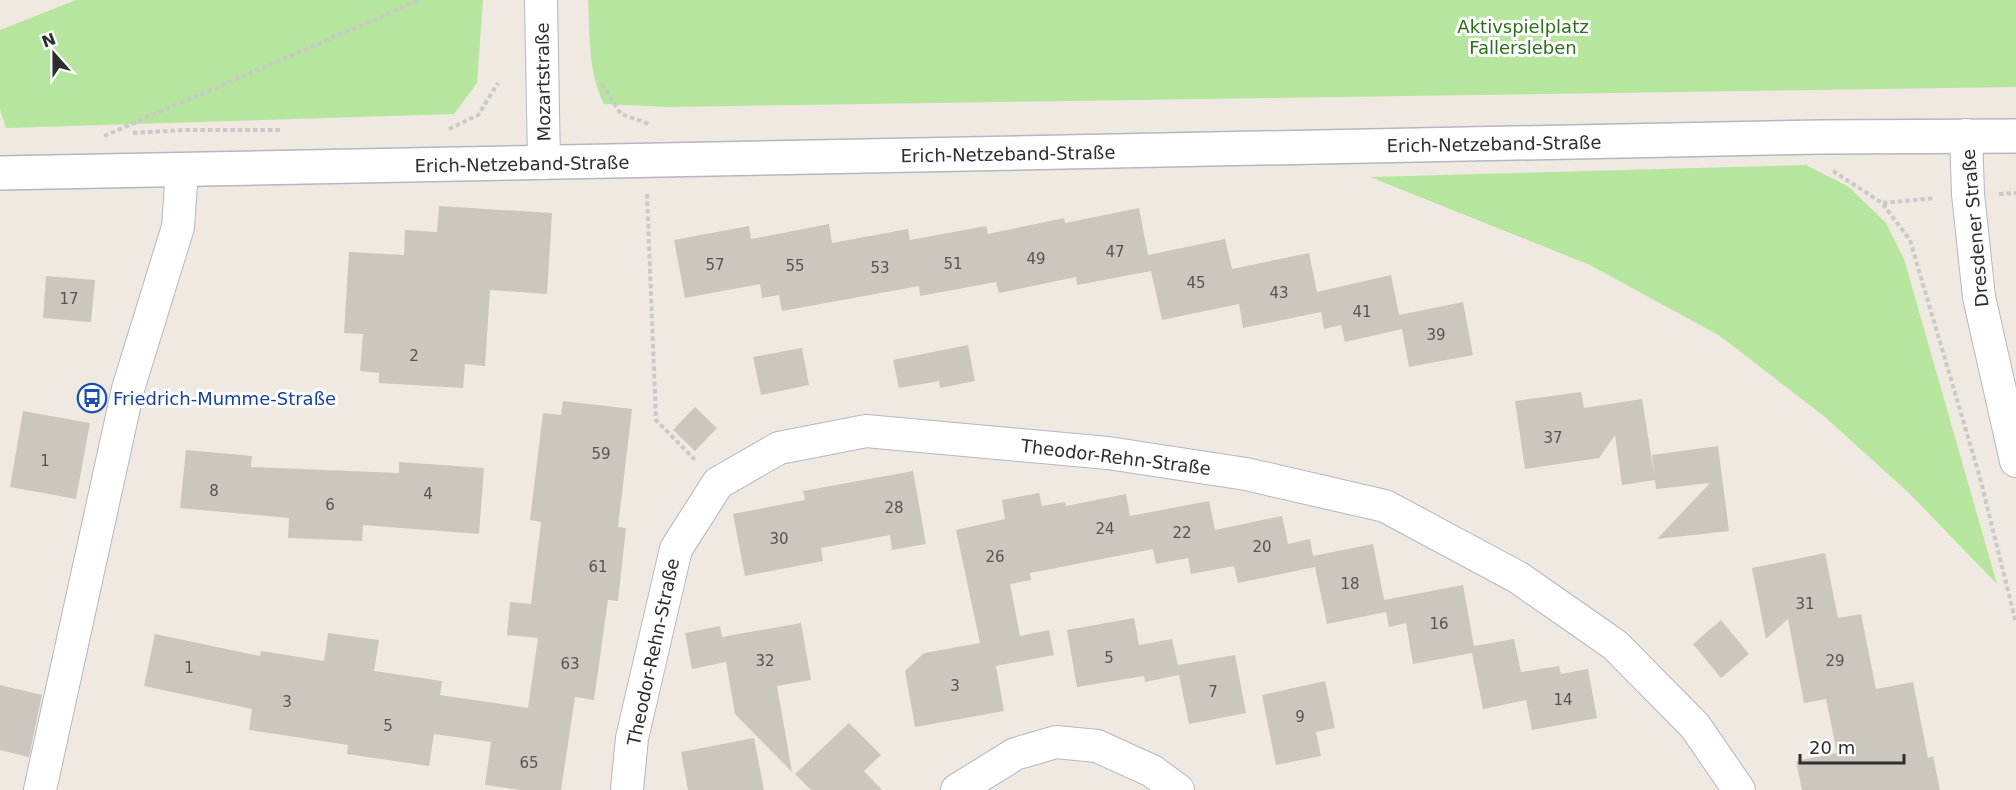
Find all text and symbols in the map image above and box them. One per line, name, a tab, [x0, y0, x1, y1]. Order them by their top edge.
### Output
park label: Aktivspielplatz Fallersleben	[1457, 16, 1589, 58]
street label: Mozartstraße	[531, 22, 555, 142]
north arrow	[24, 24, 84, 84]
text: N	[39, 29, 58, 52]
street label: Erich-Netzeband-Straße	[1386, 132, 1602, 156]
street label: Erich-Netzeband-Straße	[900, 142, 1116, 166]
street label: Dresdener Straße	[1958, 148, 1992, 308]
street label: Erich-Netzeband-Straße	[414, 152, 630, 176]
house number: 47	[1105, 243, 1125, 261]
house number: 49	[1026, 250, 1046, 268]
house number: 51	[943, 255, 963, 273]
house number: 57	[705, 256, 725, 274]
house number: 55	[785, 257, 805, 275]
house number: 53	[870, 259, 890, 277]
house number: 45	[1186, 274, 1206, 292]
house number: 43	[1269, 284, 1289, 302]
house number: 17	[59, 290, 79, 308]
house number: 41	[1352, 303, 1372, 321]
house number: 39	[1426, 326, 1446, 344]
house number: 2	[409, 347, 419, 365]
bus stop icon: Friedrich-Mumme-Straße	[76, 382, 108, 414]
place label: Friedrich-Mumme-Straße	[113, 388, 336, 409]
house number: 37	[1543, 429, 1563, 447]
street label: Theodor-Rehn-Straße	[1019, 435, 1212, 479]
house number: 59	[591, 445, 611, 463]
house number: 1	[40, 452, 50, 470]
house number: 8	[209, 482, 219, 500]
house number: 4	[423, 485, 433, 503]
house number: 6	[325, 496, 335, 514]
house number: 28	[884, 499, 904, 517]
house number: 24	[1095, 520, 1115, 538]
house number: 22	[1172, 524, 1192, 542]
house number: 30	[769, 530, 789, 548]
house number: 20	[1252, 538, 1272, 556]
house number: 26	[985, 548, 1005, 566]
street label: Theodor-Rehn-Straße	[623, 556, 683, 749]
house number: 61	[588, 558, 608, 576]
house number: 18	[1340, 575, 1360, 593]
house number: 31	[1795, 595, 1815, 613]
house number: 16	[1429, 615, 1449, 633]
house number: 5	[1104, 649, 1114, 667]
house number: 32	[755, 652, 775, 670]
house number: 29	[1825, 652, 1845, 670]
house number: 63	[560, 655, 580, 673]
house number: 1	[184, 659, 194, 677]
house number: 3	[950, 677, 960, 695]
house number: 7	[1208, 683, 1218, 701]
house number: 14	[1553, 691, 1573, 709]
house number: 3	[282, 693, 292, 711]
house number: 9	[1295, 708, 1305, 726]
house number: 5	[383, 717, 393, 735]
scale bar	[1800, 727, 1904, 765]
text: 20 m	[1809, 737, 1855, 758]
house number: 65	[519, 754, 539, 772]

